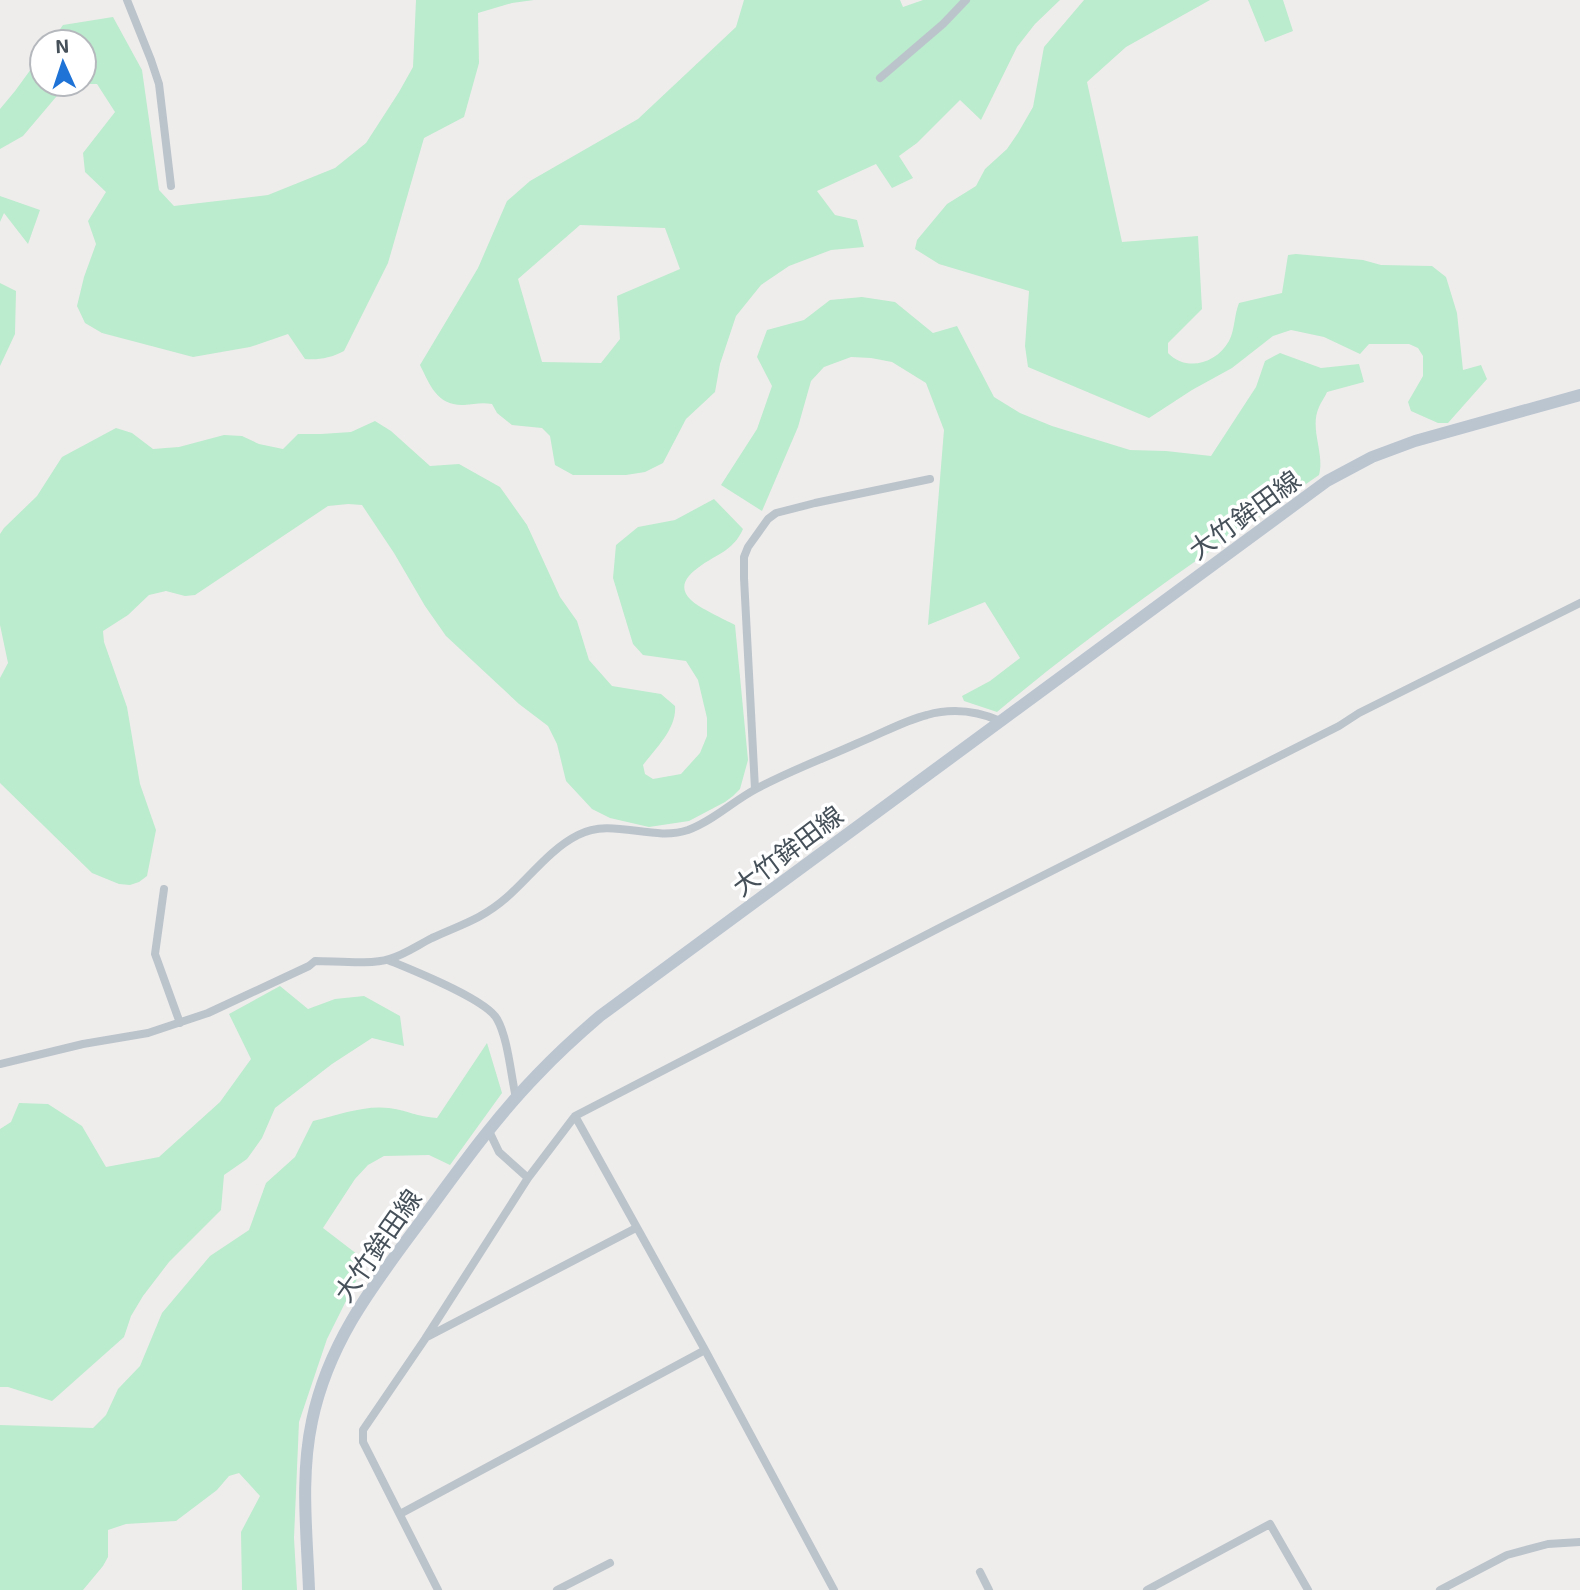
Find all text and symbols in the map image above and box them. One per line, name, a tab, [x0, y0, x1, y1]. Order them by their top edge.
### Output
north arrow	[28, 28, 98, 98]
text: N	[55, 34, 70, 57]
street label: 大竹鉾田線	[1182, 463, 1306, 565]
street label: 大竹鉾田線	[726, 798, 848, 902]
street label: 大竹鉾田線	[327, 1183, 427, 1307]

